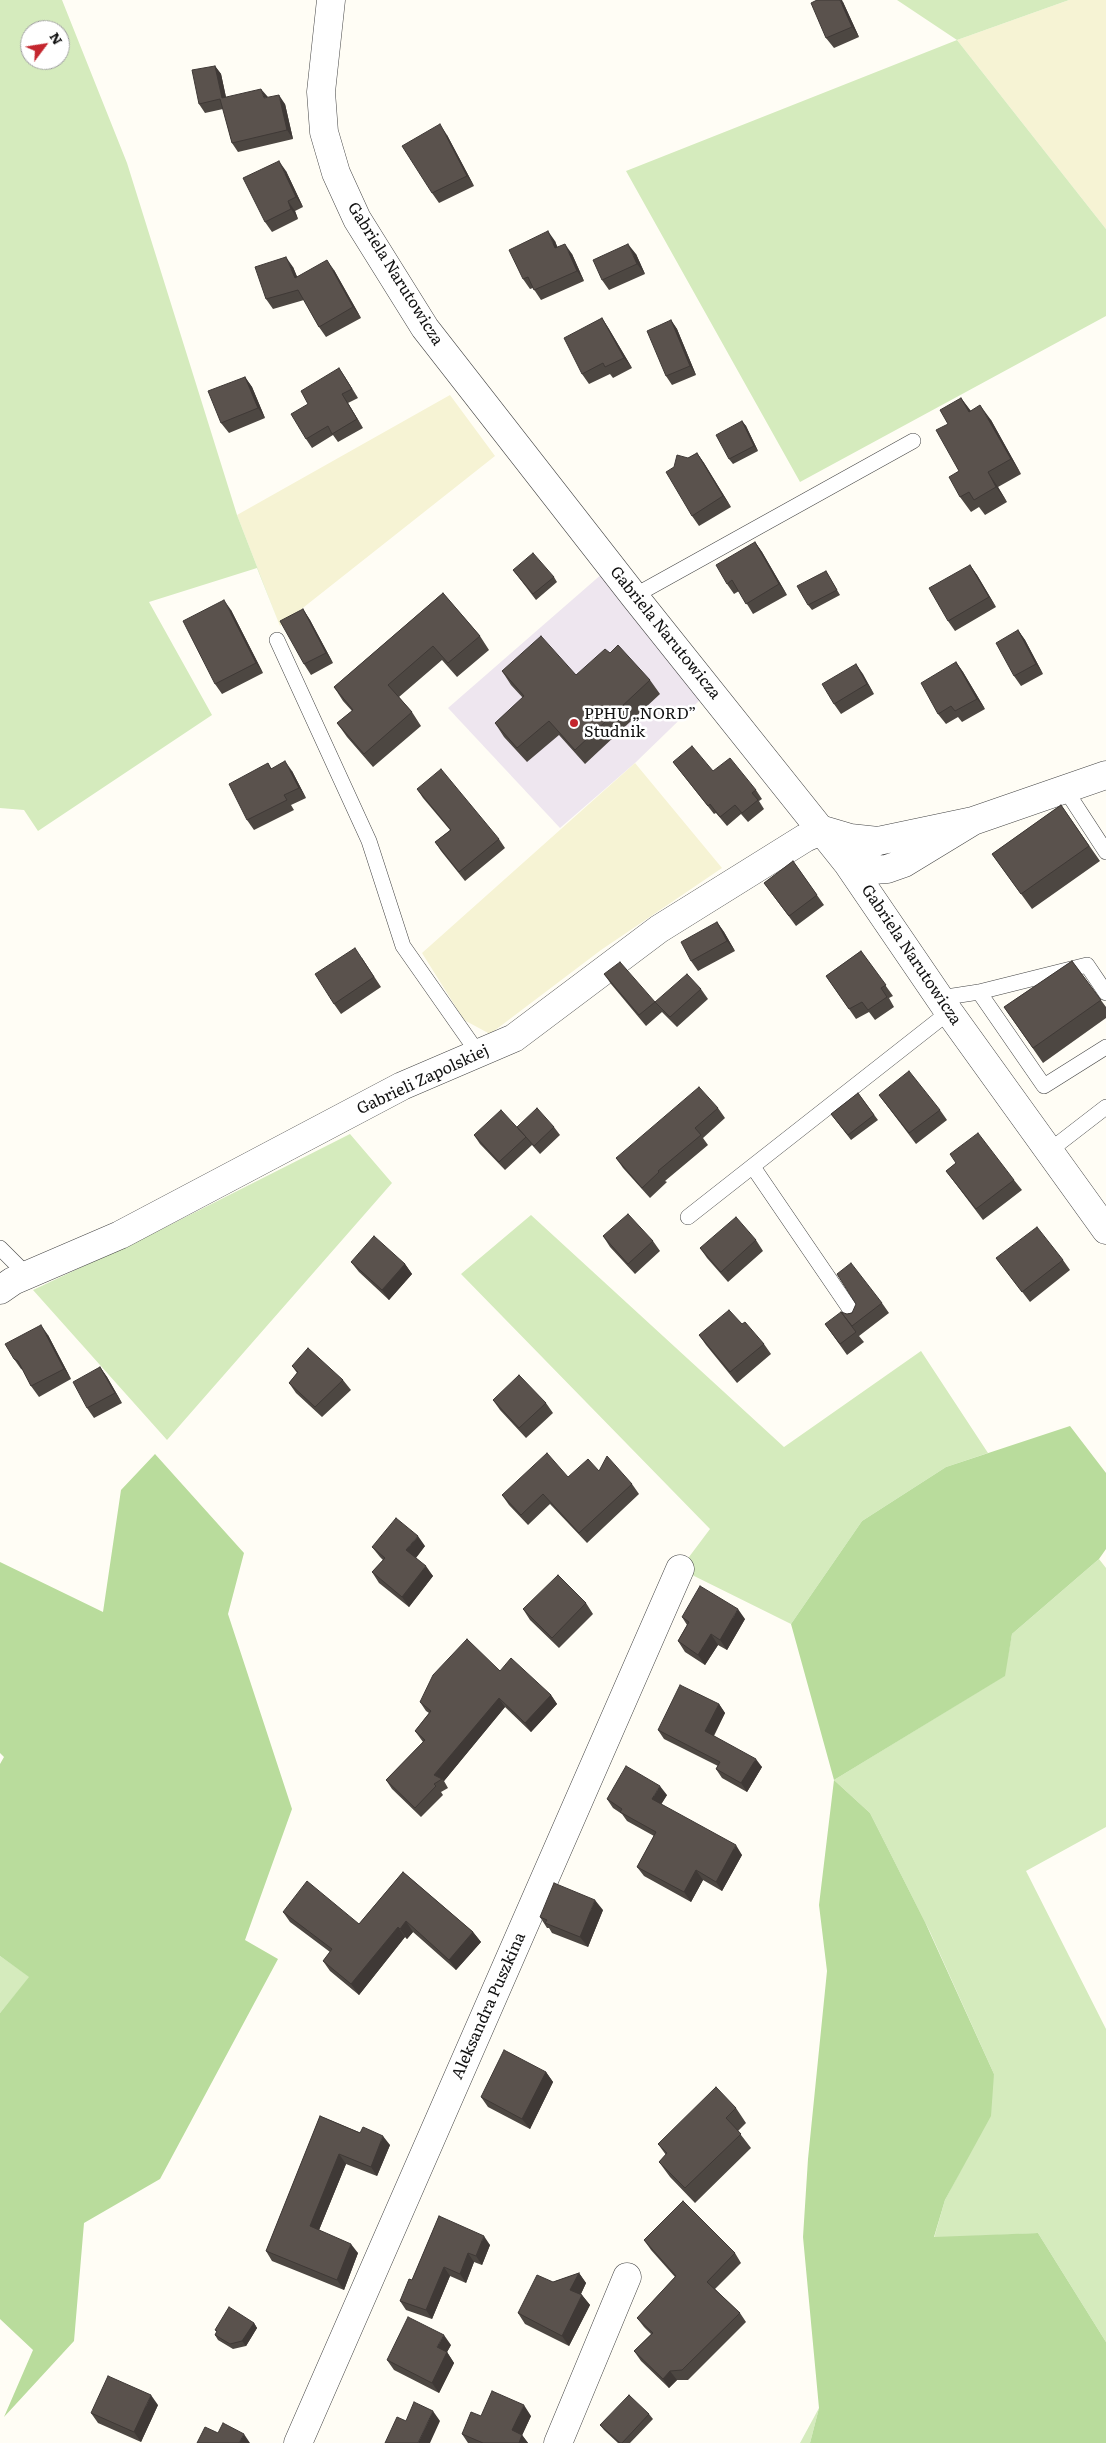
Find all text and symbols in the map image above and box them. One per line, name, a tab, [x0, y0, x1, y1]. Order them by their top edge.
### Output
north arrow	[20, 20, 70, 70]
text: N	[45, 28, 69, 48]
street label: Gabriela Narutowicza	[343, 199, 447, 349]
street label: Gabriela Narutowicza	[606, 563, 724, 703]
place label: PPHU „NORD” Studnik	[584, 704, 696, 742]
marker: PPHU „NORD” Studnik	[568, 717, 580, 729]
street label: Gabriela Narutowicza	[857, 881, 965, 1029]
street label: Gabrieli Zapolskiej	[354, 1041, 492, 1119]
street label: Aleksandra Puszkina	[448, 1929, 530, 2083]

